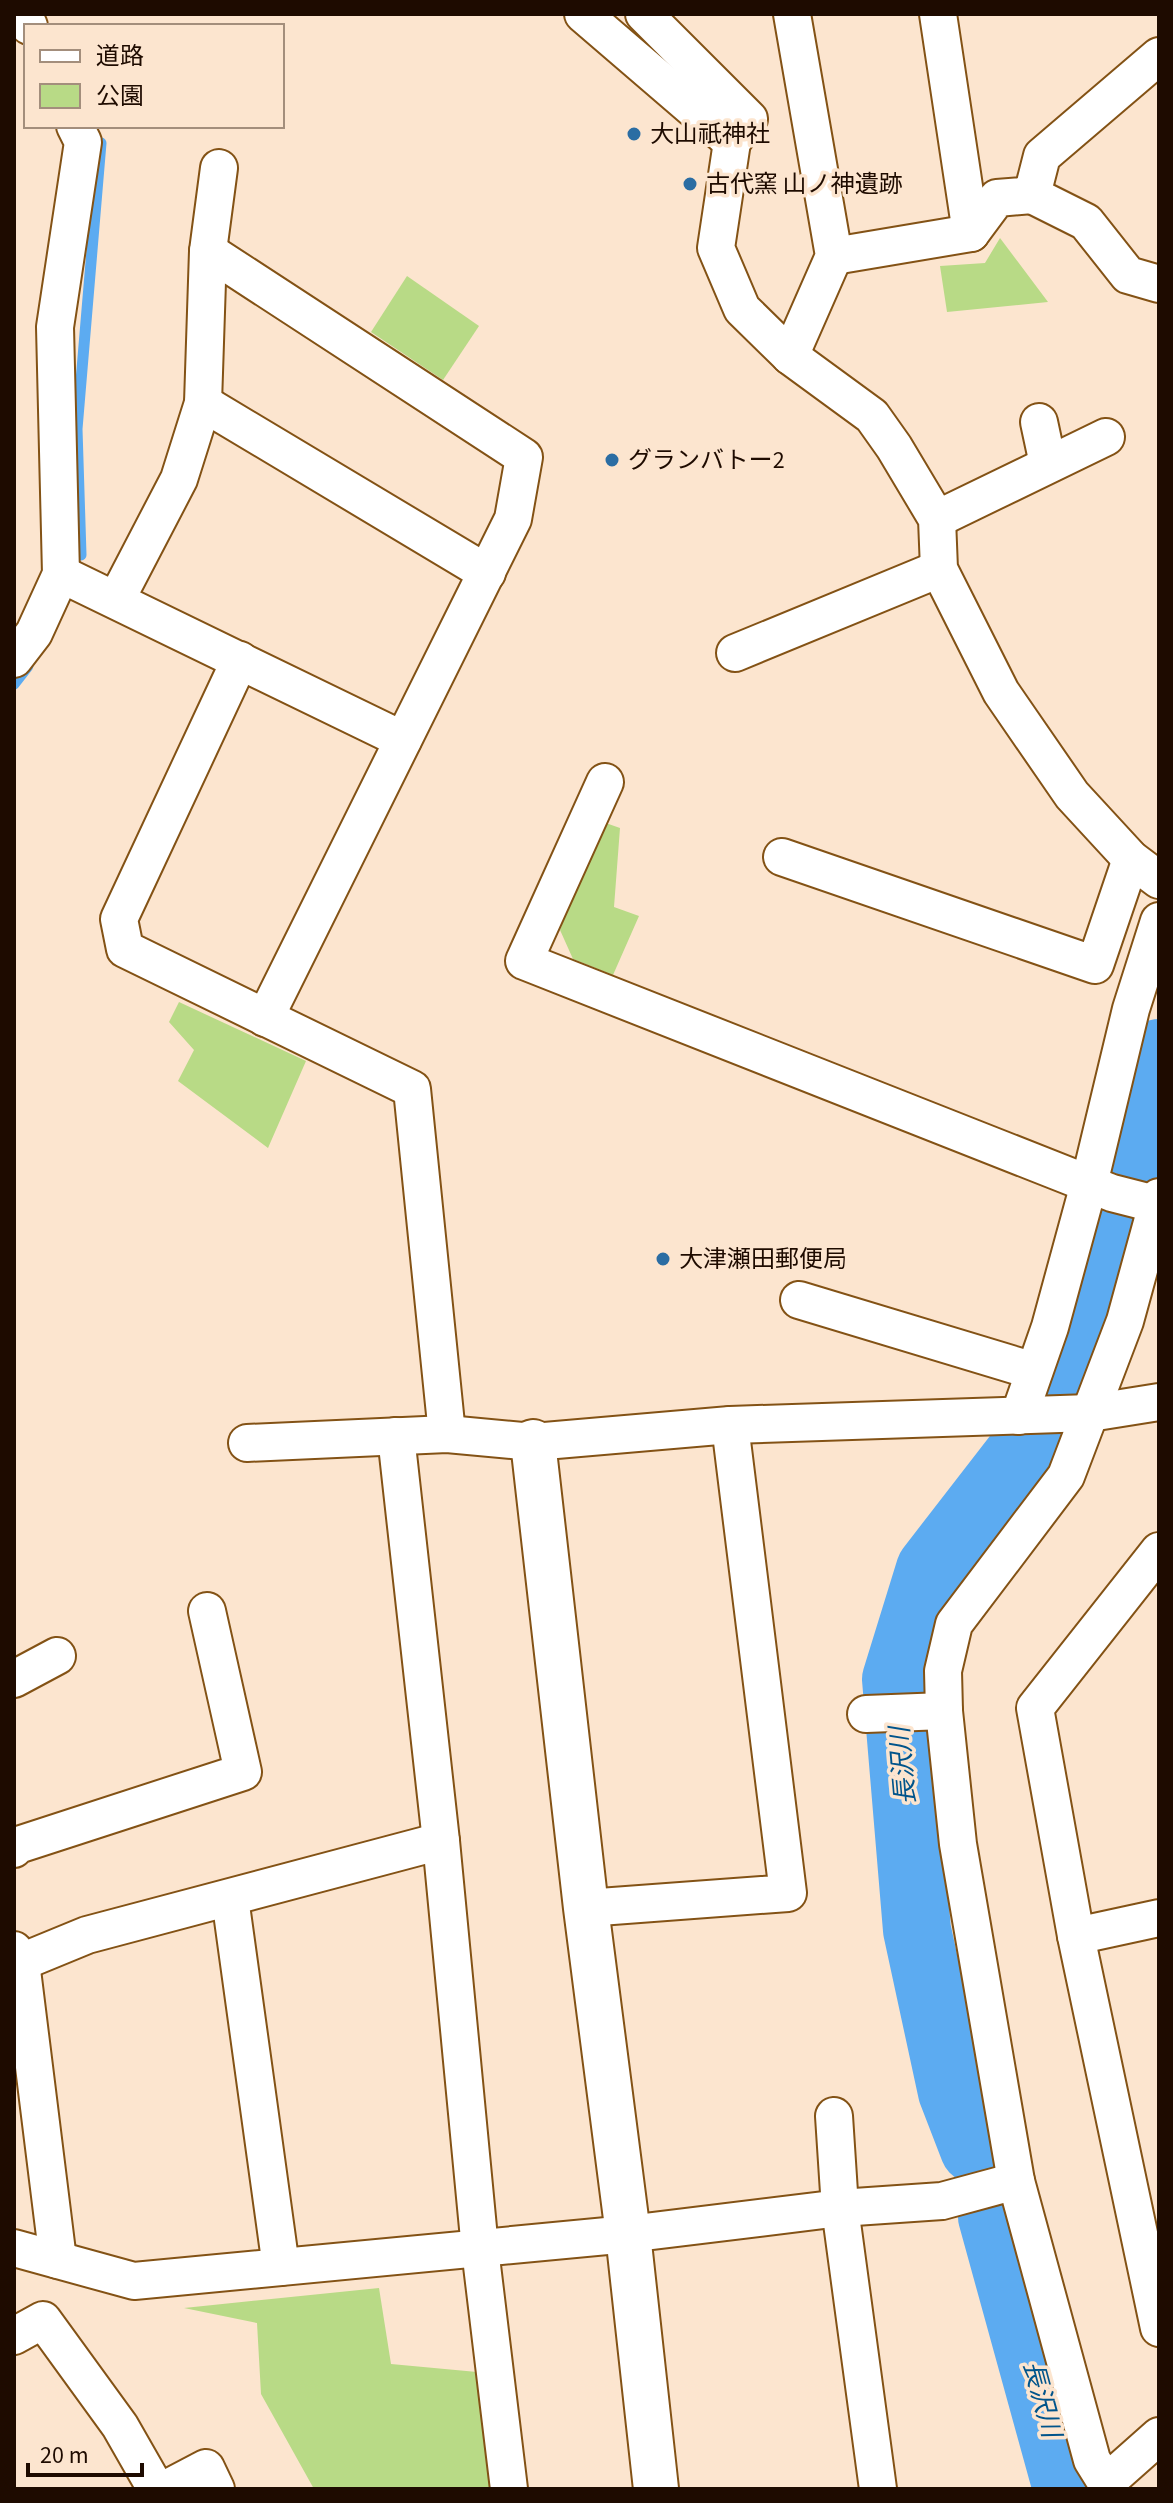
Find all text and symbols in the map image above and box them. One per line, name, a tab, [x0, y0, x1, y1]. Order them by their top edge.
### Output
legend	[24, 24, 284, 128]
text: 道路	[96, 39, 144, 74]
text: 公園	[96, 79, 144, 114]
place label: 大山祇神社	[650, 117, 770, 152]
marker: 大山祇神社	[625, 125, 643, 143]
place label: 古代窯 山ノ神遺跡	[706, 167, 903, 202]
marker: 古代窯 山ノ神遺跡	[681, 175, 699, 193]
place label: グランバトー2	[628, 443, 785, 478]
marker: グランバトー2	[603, 451, 621, 469]
place label: 大津瀬田郵便局	[679, 1242, 847, 1277]
marker: 大津瀬田郵便局	[654, 1250, 672, 1268]
water label: 長沢川	[881, 1723, 925, 1806]
water label: 長沢川	[1014, 2357, 1071, 2444]
scale bar	[28, 2427, 142, 2477]
text: 20 m	[40, 2438, 89, 2473]

